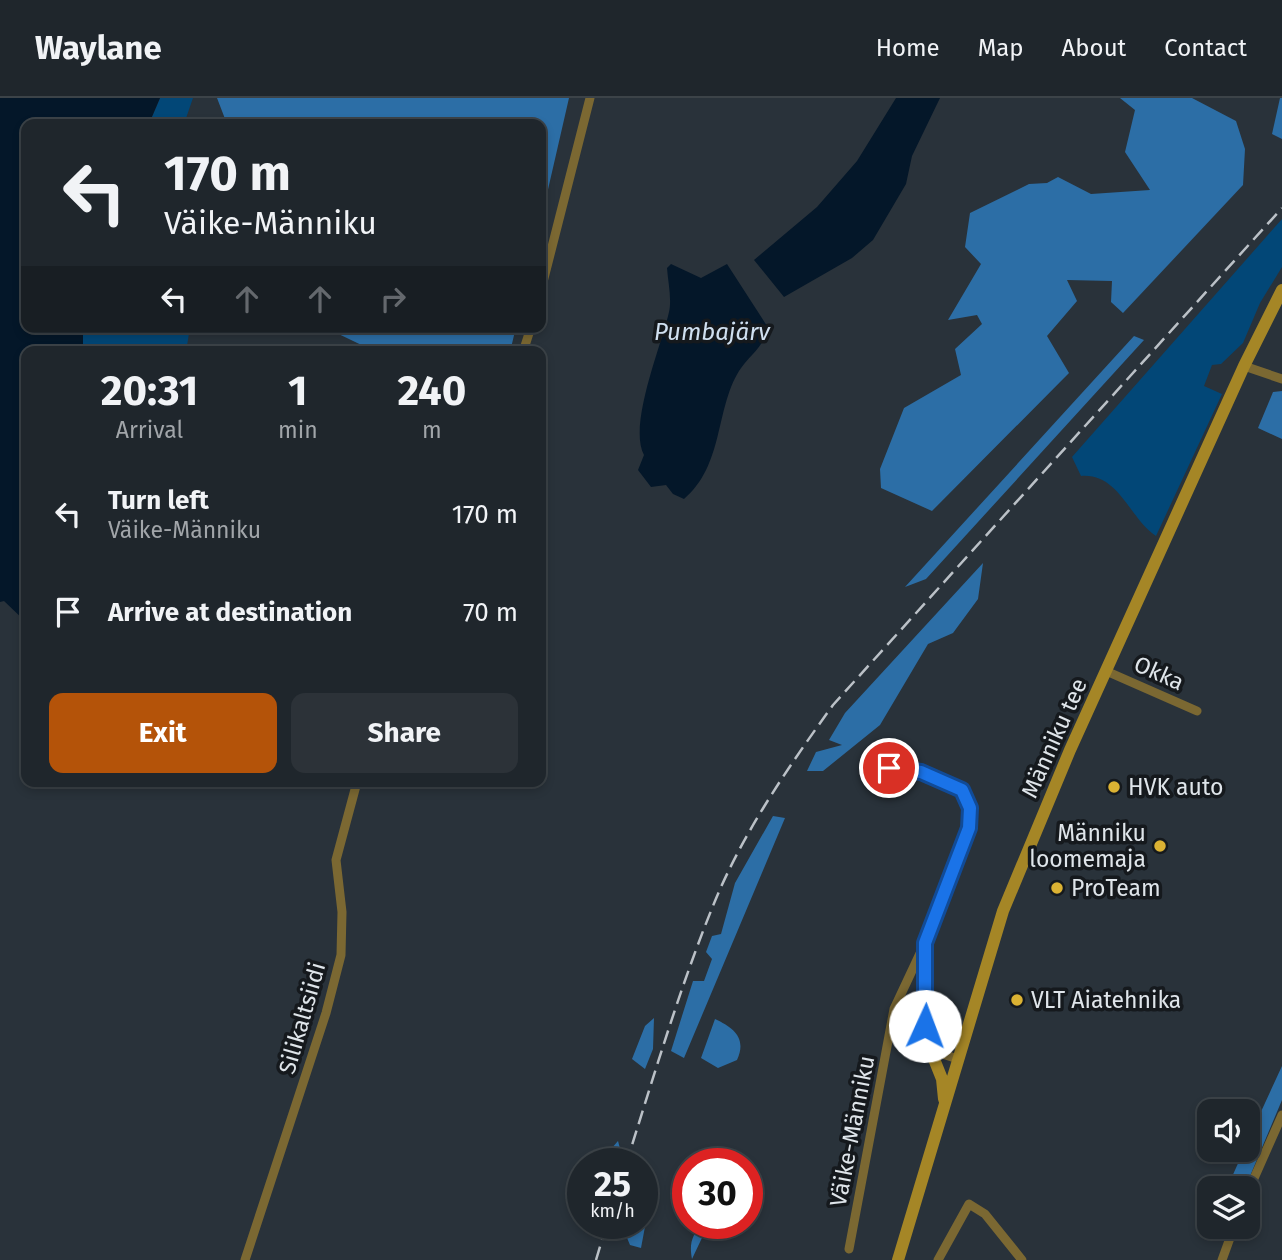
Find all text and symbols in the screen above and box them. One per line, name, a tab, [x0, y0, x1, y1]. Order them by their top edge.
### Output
text: Waylane	[35, 28, 162, 68]
text: Home	[876, 34, 940, 62]
text: Map	[978, 34, 1024, 62]
text: About	[1062, 34, 1126, 62]
text: Contact	[1164, 34, 1247, 62]
text: 170 m	[164, 144, 291, 203]
icon: left	[49, 147, 140, 238]
text: Väike-Männiku	[164, 204, 377, 242]
icon: left	[155, 280, 193, 318]
icon: ahead	[228, 280, 266, 318]
icon: ahead	[301, 280, 339, 318]
icon: right	[374, 280, 412, 318]
water label: Pumbajärv	[654, 318, 771, 346]
text: 20:31	[101, 366, 198, 416]
text: 1	[288, 366, 308, 416]
text: 240	[397, 366, 466, 416]
text: Arrival	[116, 416, 183, 444]
text: min	[278, 416, 318, 444]
text: m	[422, 416, 442, 444]
text: Turn left	[108, 485, 209, 516]
icon: left	[49, 495, 87, 533]
text: 170 m	[452, 499, 518, 530]
text: Väike-Männiku	[108, 516, 261, 544]
icon: arrive	[49, 593, 87, 631]
text: Arrive at destination	[108, 597, 352, 628]
text: 70 m	[463, 597, 518, 628]
street label: Okka	[1130, 650, 1188, 696]
street label: Männiku tee	[1015, 674, 1093, 802]
button: Exit	[49, 693, 277, 773]
button: Share	[291, 693, 518, 773]
pin	[859, 738, 919, 798]
icon: arrive	[870, 749, 908, 787]
place label: HVK auto	[1128, 773, 1223, 801]
marker: HVK auto	[1106, 779, 1122, 795]
place label: Männiku loomemaja	[1029, 819, 1146, 873]
marker: Männiku loomemaja	[1152, 838, 1168, 854]
place label: ProTeam	[1071, 874, 1161, 902]
marker: ProTeam	[1049, 880, 1065, 896]
street label: Silikaltsiidi	[273, 959, 331, 1077]
place label: VLT Aiatehnika	[1031, 986, 1181, 1014]
position arrow	[888, 989, 962, 1063]
marker: VLT Aiatehnika	[1009, 992, 1025, 1008]
street label: Väike-Männiku	[824, 1053, 880, 1209]
map controls	[1197, 1099, 1260, 1239]
button: sound	[1197, 1099, 1260, 1162]
speed limit sign: 30	[672, 1148, 763, 1239]
text: 25	[594, 1163, 631, 1205]
button: layers	[1197, 1176, 1260, 1239]
text: km/h	[590, 1200, 635, 1222]

